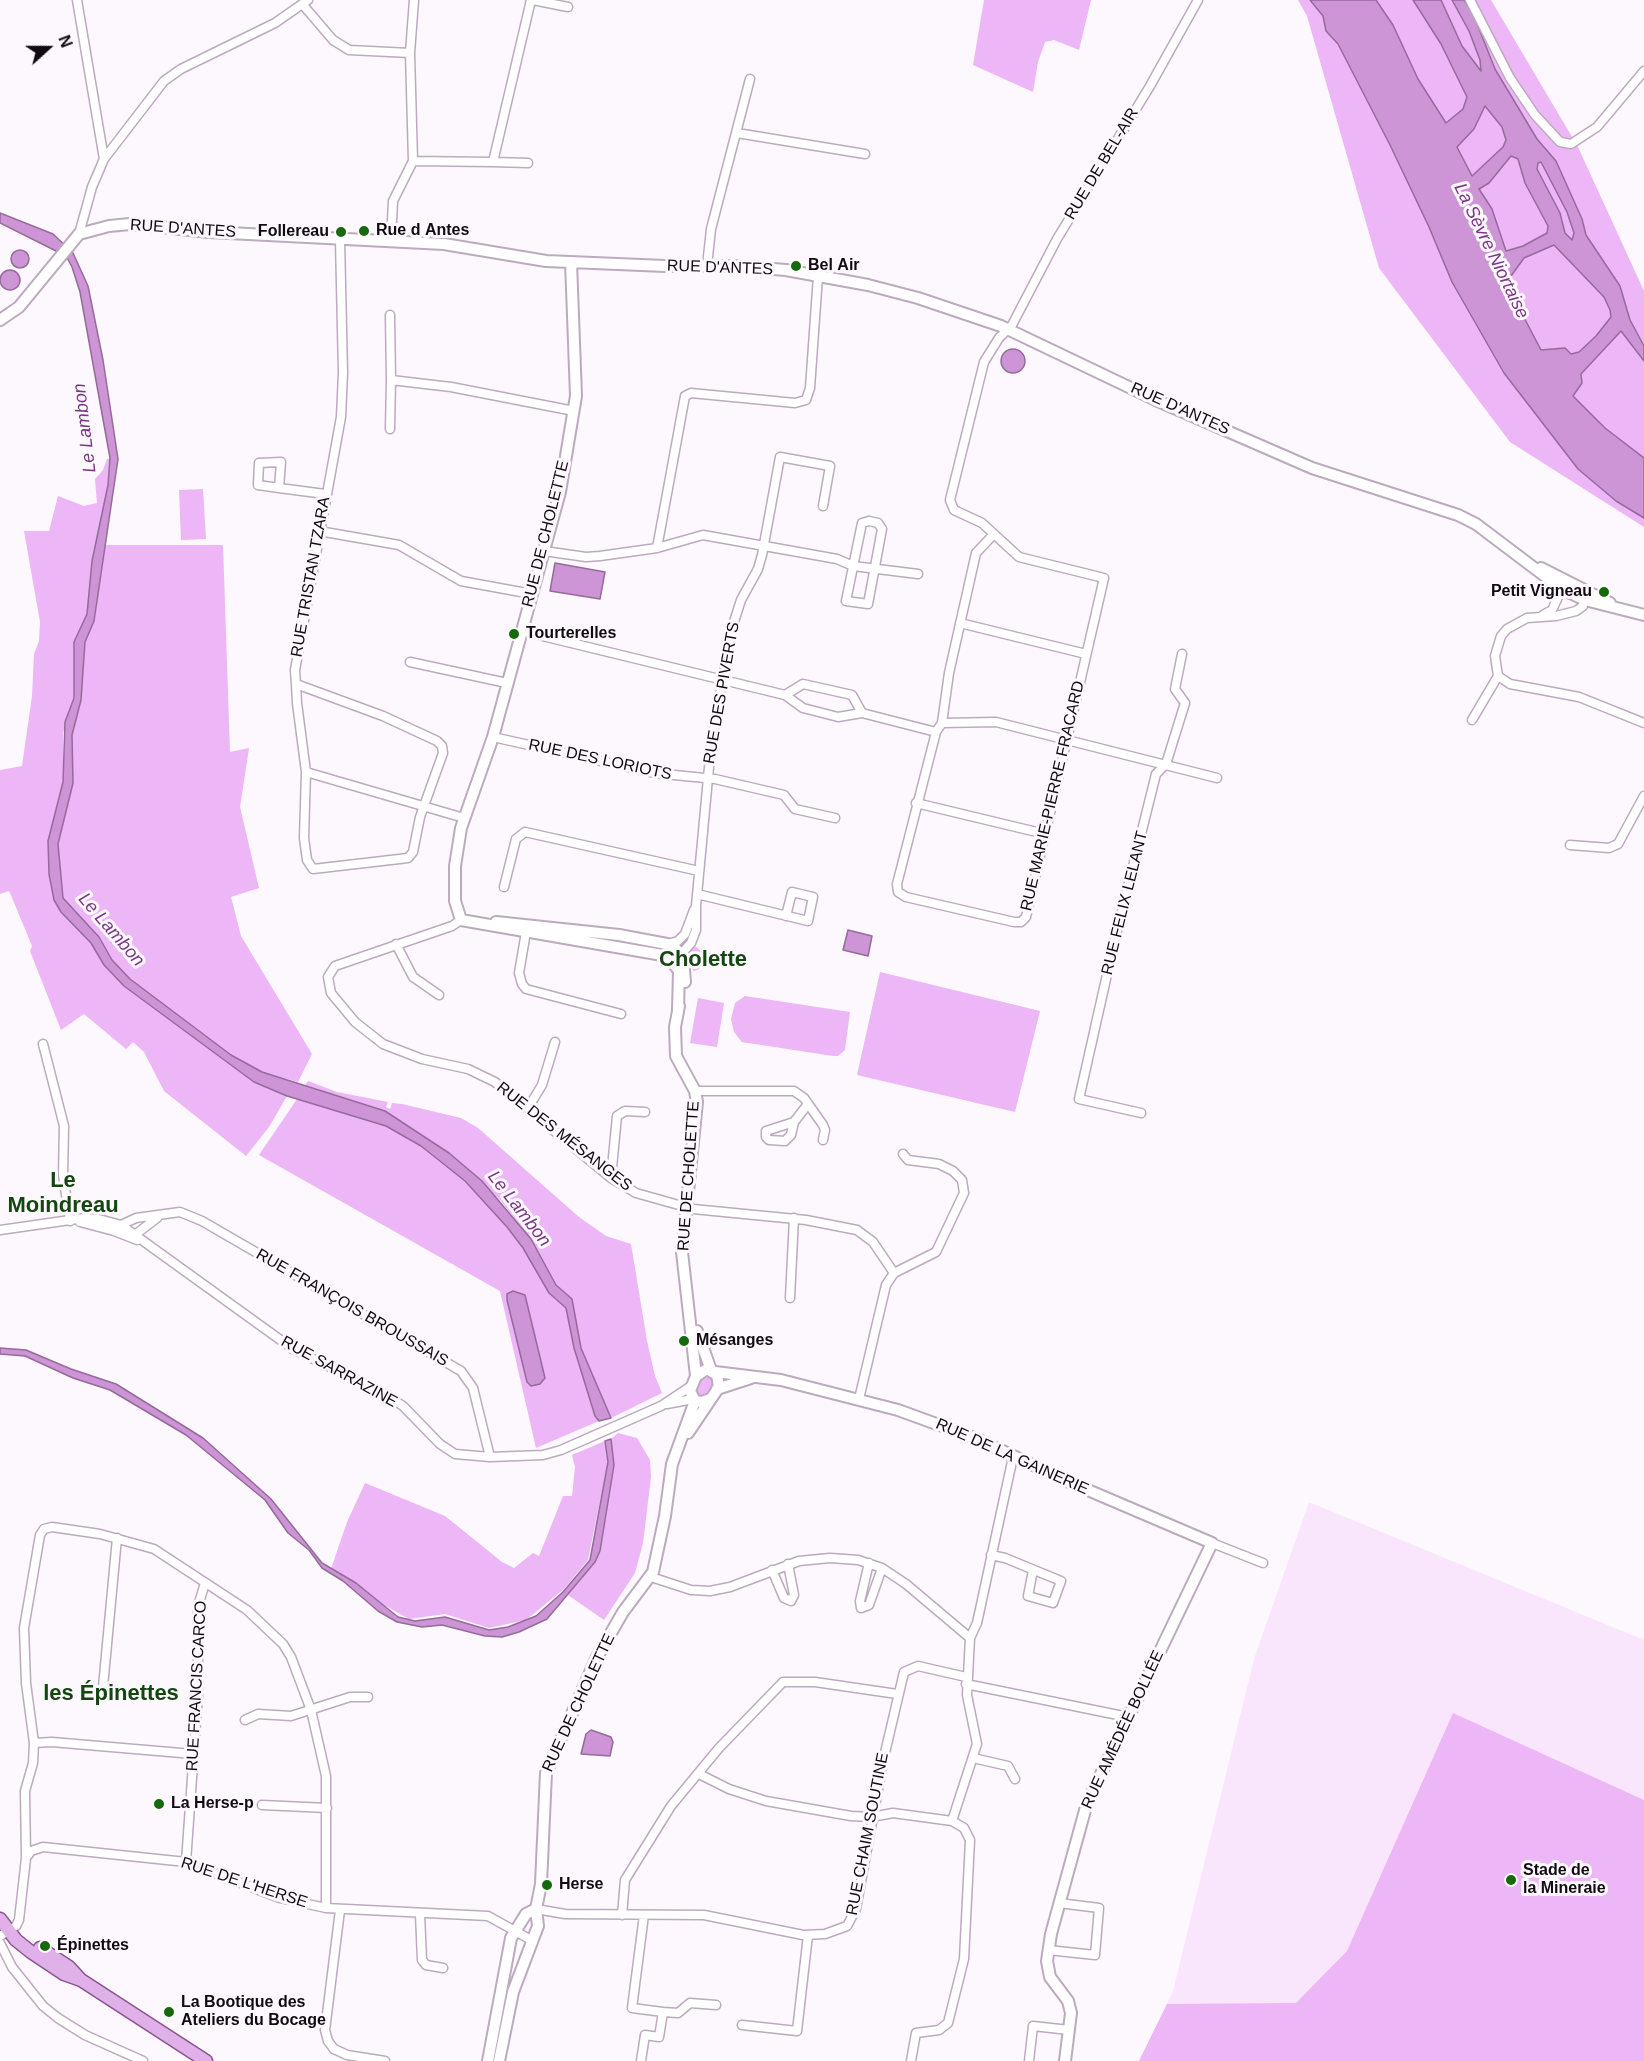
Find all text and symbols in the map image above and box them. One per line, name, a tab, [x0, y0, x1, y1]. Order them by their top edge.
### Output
north arrow	[18, 18, 78, 78]
text: N	[55, 33, 75, 50]
street label: RUE DE BEL-AIR	[1061, 105, 1143, 223]
water label: La Sèvre Niortaise	[1449, 180, 1533, 322]
street label: RUE D'ANTES	[129, 216, 237, 242]
place label: Rue d Antes	[376, 221, 469, 241]
place label: Follereau	[258, 222, 329, 242]
marker: Rue d Antes	[357, 224, 371, 238]
marker: Follereau	[334, 225, 348, 239]
place label: Bel Air	[808, 256, 860, 276]
street label: RUE D'ANTES	[667, 257, 773, 279]
marker: Bel Air	[789, 259, 803, 273]
street label: RUE D'ANTES	[1128, 379, 1232, 439]
water label: Le Lambon	[69, 382, 101, 474]
street label: RUE DE CHOLETTE	[519, 459, 573, 609]
street label: RUE TRISTAN TZARA	[287, 495, 335, 659]
place label: Petit Vigneau	[1491, 582, 1592, 602]
marker: Petit Vigneau	[1597, 585, 1611, 599]
street label: RUE DES PIVERTS	[700, 621, 744, 765]
place label: Tourterelles	[526, 624, 616, 644]
marker: Tourterelles	[507, 627, 521, 641]
street label: RUE MARIE-PIERRE FRACARD	[1017, 679, 1089, 913]
street label: RUE DES LORIOTS	[527, 735, 673, 785]
street label: RUE FELIX LELANT	[1098, 829, 1152, 977]
water label: Le Lambon	[73, 889, 149, 971]
district label: Cholette	[659, 947, 747, 973]
street label: RUE DES MÉSANGES	[493, 1078, 635, 1196]
street label: RUE DE CHOLETTE	[674, 1100, 704, 1252]
water label: Le Lambon	[483, 1167, 555, 1251]
district label: Le Moindreau	[7, 1168, 119, 1220]
street label: RUE FRANÇOIS BROUSSAIS	[252, 1245, 452, 1371]
place label: Mésanges	[696, 1331, 773, 1351]
street label: RUE SARRAZINE	[278, 1332, 400, 1412]
marker: Mésanges	[677, 1334, 691, 1348]
street label: RUE DE LA GAINERIE	[933, 1415, 1091, 1499]
street label: RUE FRANCIS CARCO	[183, 1600, 211, 1772]
street label: RUE DE CHOLETTE	[539, 1631, 619, 1775]
street label: RUE AMÉDÉE BOLLÉE	[1078, 1648, 1168, 1812]
district label: les Épinettes	[43, 1681, 179, 1707]
street label: RUE CHAIM SOUTINE	[843, 1751, 893, 1917]
place label: La Herse-p	[171, 1794, 254, 1814]
marker: La Herse-p	[152, 1797, 166, 1811]
street label: RUE DE L'HERSE	[178, 1853, 310, 1913]
place label: Stade de la Mineraie	[1523, 1861, 1606, 1899]
marker: Stade de la Mineraie	[1504, 1873, 1518, 1887]
place label: Herse	[559, 1875, 603, 1895]
marker: Herse	[540, 1878, 554, 1892]
place label: Épinettes	[57, 1936, 129, 1956]
marker: Épinettes	[38, 1939, 52, 1953]
place label: La Bootique des Ateliers du Bocage	[181, 1993, 326, 2031]
marker: La Bootique des Ateliers du Bocage	[162, 2005, 176, 2019]

